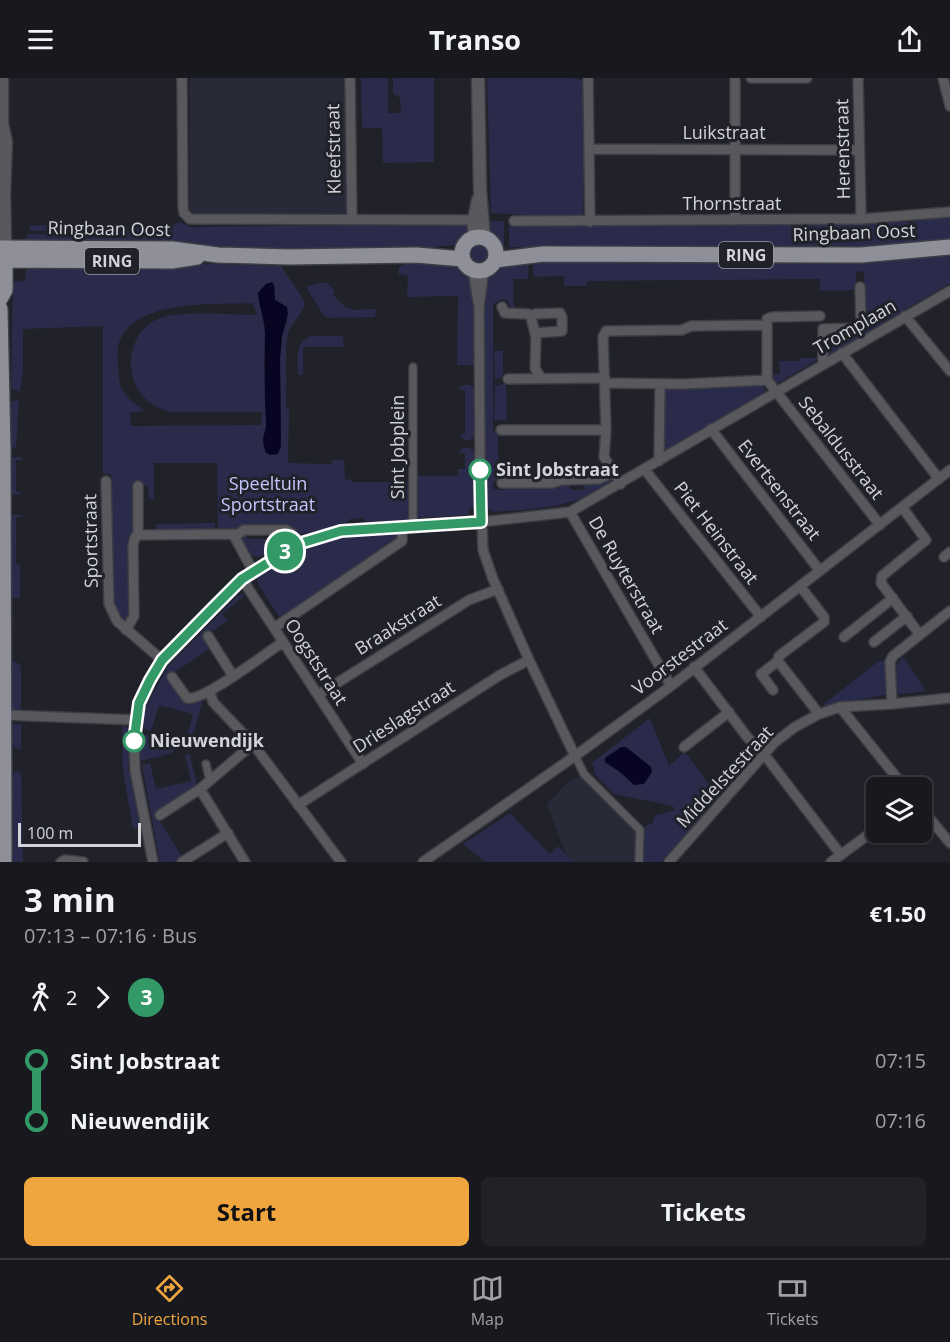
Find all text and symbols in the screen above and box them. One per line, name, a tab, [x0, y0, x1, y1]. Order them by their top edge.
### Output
text: Transo	[429, 21, 521, 58]
icon: menu	[24, 23, 57, 56]
icon: share	[893, 23, 926, 56]
street label: Herenstraat	[829, 98, 855, 200]
street label: Kleefstraat	[320, 104, 346, 195]
street label: Luikstraat	[682, 120, 766, 144]
street label: Thornstraat	[683, 191, 781, 215]
street label: Ringbaan Oost	[47, 215, 171, 241]
street label: Ringbaan Oost	[792, 218, 916, 246]
road number: RING	[719, 242, 773, 268]
road number: RING	[85, 248, 139, 274]
street label: Tromplaan	[809, 293, 900, 359]
street label: Sebaldusstraat	[794, 391, 890, 504]
street label: Sint Jobplein	[385, 395, 409, 499]
street label: Evertsenstraat	[733, 434, 827, 545]
place label: Sint Jobstraat	[496, 457, 619, 481]
marker: Sint Jobstraat	[469, 459, 491, 481]
park label: Speeltuin Sportstraat	[221, 471, 315, 516]
street label: Piet Heinstraat	[669, 476, 765, 589]
street label: Sportstraat	[77, 494, 103, 588]
street label: De Ruyterstraat	[584, 511, 670, 638]
line badge: 3	[266, 532, 304, 570]
text: 3	[279, 537, 291, 565]
street label: Braakstraat	[350, 588, 445, 660]
street label: Voorstestraat	[627, 612, 732, 700]
street label: Oogststraat	[280, 614, 354, 709]
street label: Drieslagstraat	[348, 674, 459, 758]
street label: Middelstestraat	[671, 720, 778, 833]
place label: Nieuwendijk	[150, 728, 265, 752]
marker: Nieuwendijk	[123, 730, 145, 752]
map controls	[866, 777, 932, 843]
button: layers	[866, 777, 932, 843]
scale bar	[18, 820, 141, 848]
text: 100 m	[27, 822, 73, 844]
text: 3 min	[24, 877, 116, 922]
text: €1.50	[869, 898, 926, 928]
text: 07:13 – 07:16 · Bus	[24, 922, 197, 949]
icon: walk	[24, 981, 57, 1014]
icon: forward	[86, 981, 119, 1014]
text: 3	[140, 983, 152, 1011]
text: 2	[66, 984, 77, 1011]
text: Sint Jobstraat	[70, 1045, 220, 1075]
text: 07:15	[875, 1047, 926, 1074]
text: Nieuwendijk	[70, 1105, 209, 1135]
text: 07:16	[875, 1107, 926, 1134]
button: Start	[24, 1177, 469, 1246]
button: Tickets	[481, 1177, 926, 1246]
tab: Directions	[132, 1272, 207, 1330]
tab: Map	[471, 1272, 504, 1330]
tab: Tickets	[767, 1272, 818, 1330]

